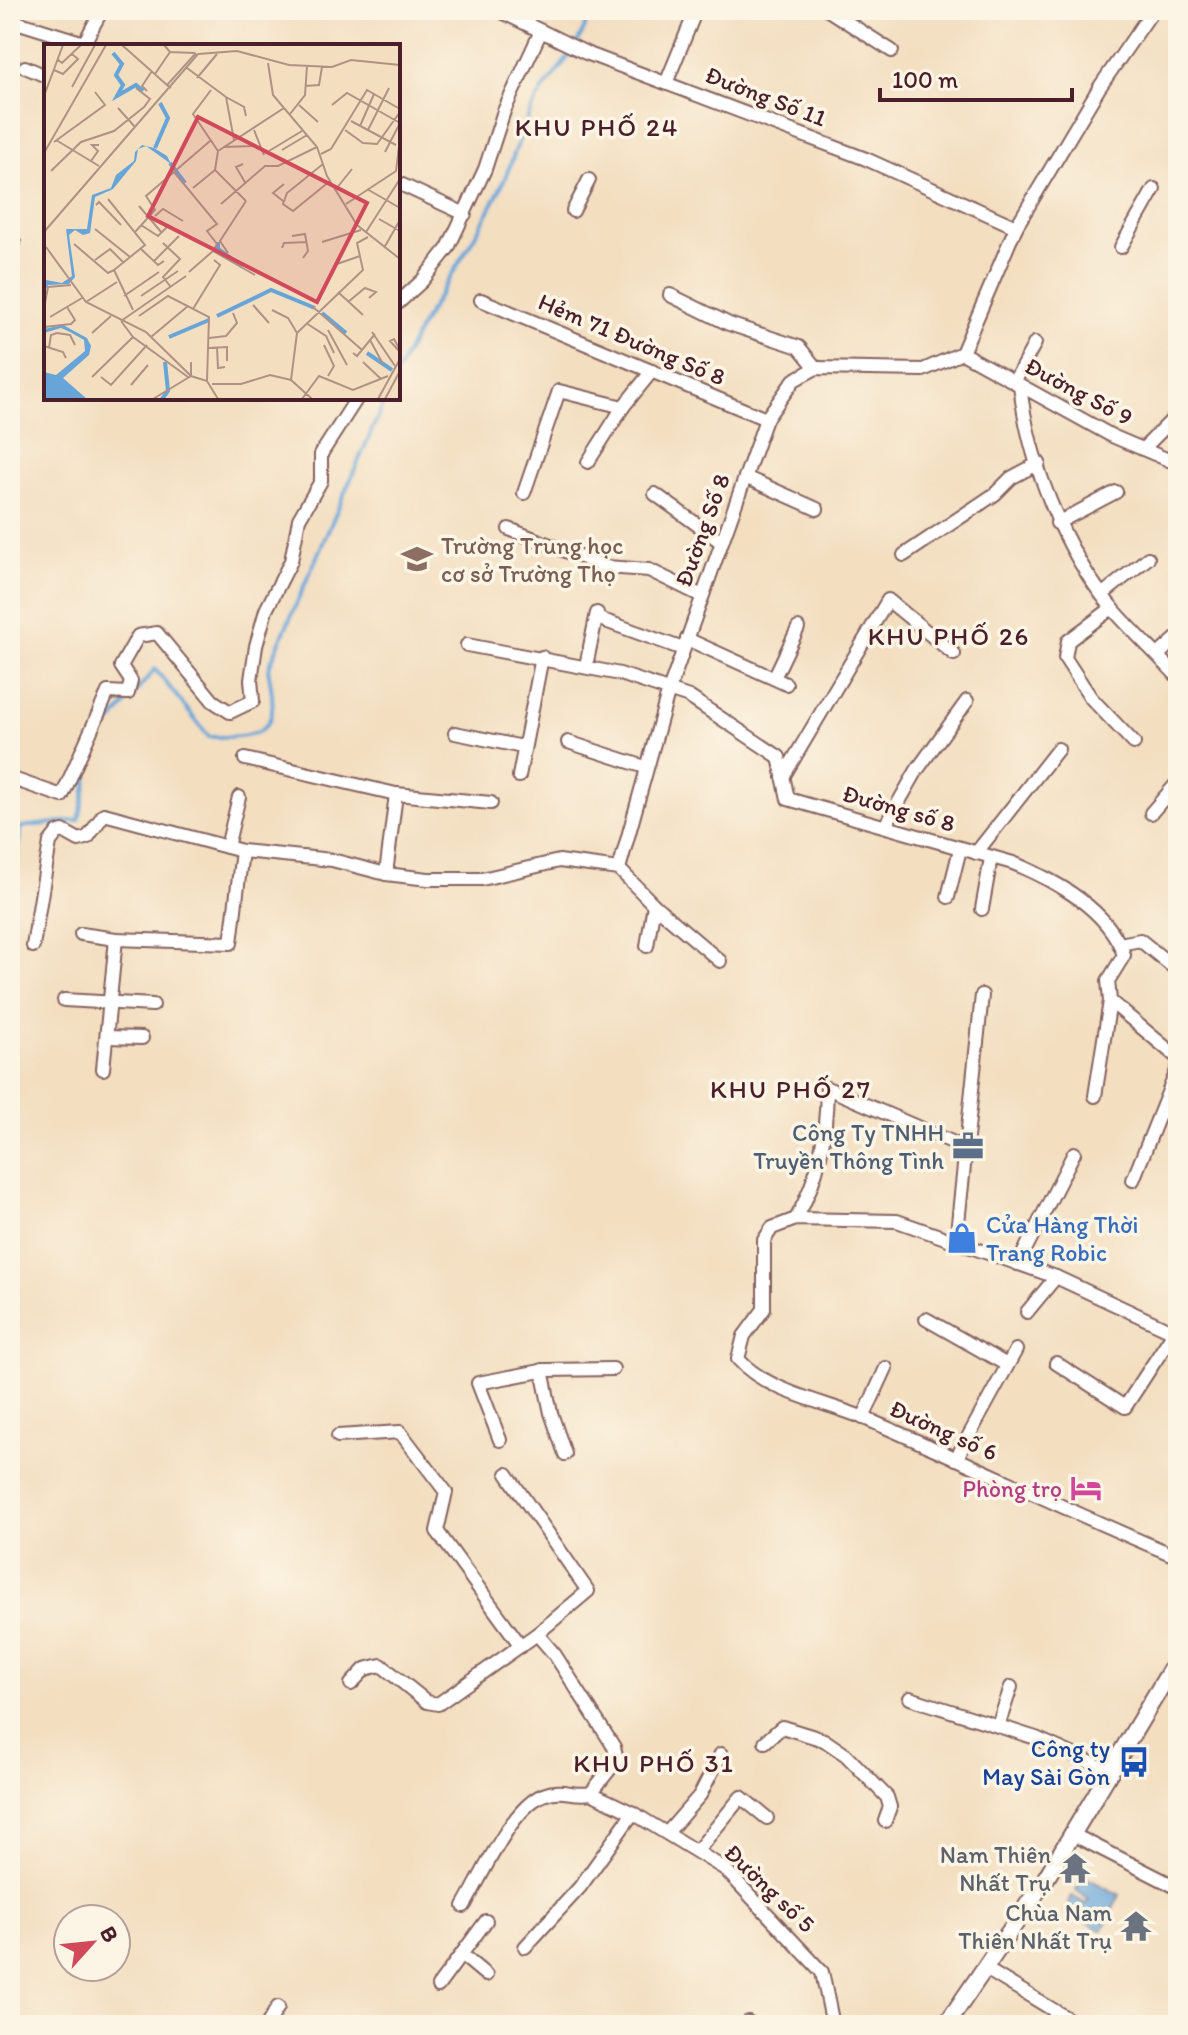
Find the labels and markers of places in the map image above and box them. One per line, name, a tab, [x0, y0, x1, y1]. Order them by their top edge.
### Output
place label: Trường Trung học cơ sở Trường Thọ	[441, 531, 624, 588]
school or university icon: Trường Trung học cơ sở Trường Thọ	[400, 542, 434, 576]
place label: Công Ty TNHH Truyền Thông Tình	[753, 1118, 944, 1175]
office icon: Công Ty TNHH Truyền Thông Tình	[951, 1129, 985, 1163]
place label: Cửa Hàng Thời Trang Robic	[986, 1210, 1138, 1267]
shop icon: Cửa Hàng Thời Trang Robic	[945, 1221, 979, 1255]
hotel icon: Phòng trọ	[1069, 1471, 1103, 1505]
place label: Phòng trọ	[962, 1474, 1062, 1503]
place label: Công ty May Sài Gòn	[982, 1734, 1110, 1791]
bus stop icon: Công ty May Sài Gòn	[1117, 1745, 1151, 1779]
place label: Nam Thiên Nhất Trụ	[940, 1840, 1051, 1897]
temple icon: Nam Thiên Nhất Trụ	[1058, 1851, 1092, 1885]
place label: Chùa Nam Thiên Nhất Trụ	[958, 1898, 1112, 1955]
temple icon: Chùa Nam Thiên Nhất Trụ	[1119, 1909, 1153, 1943]

